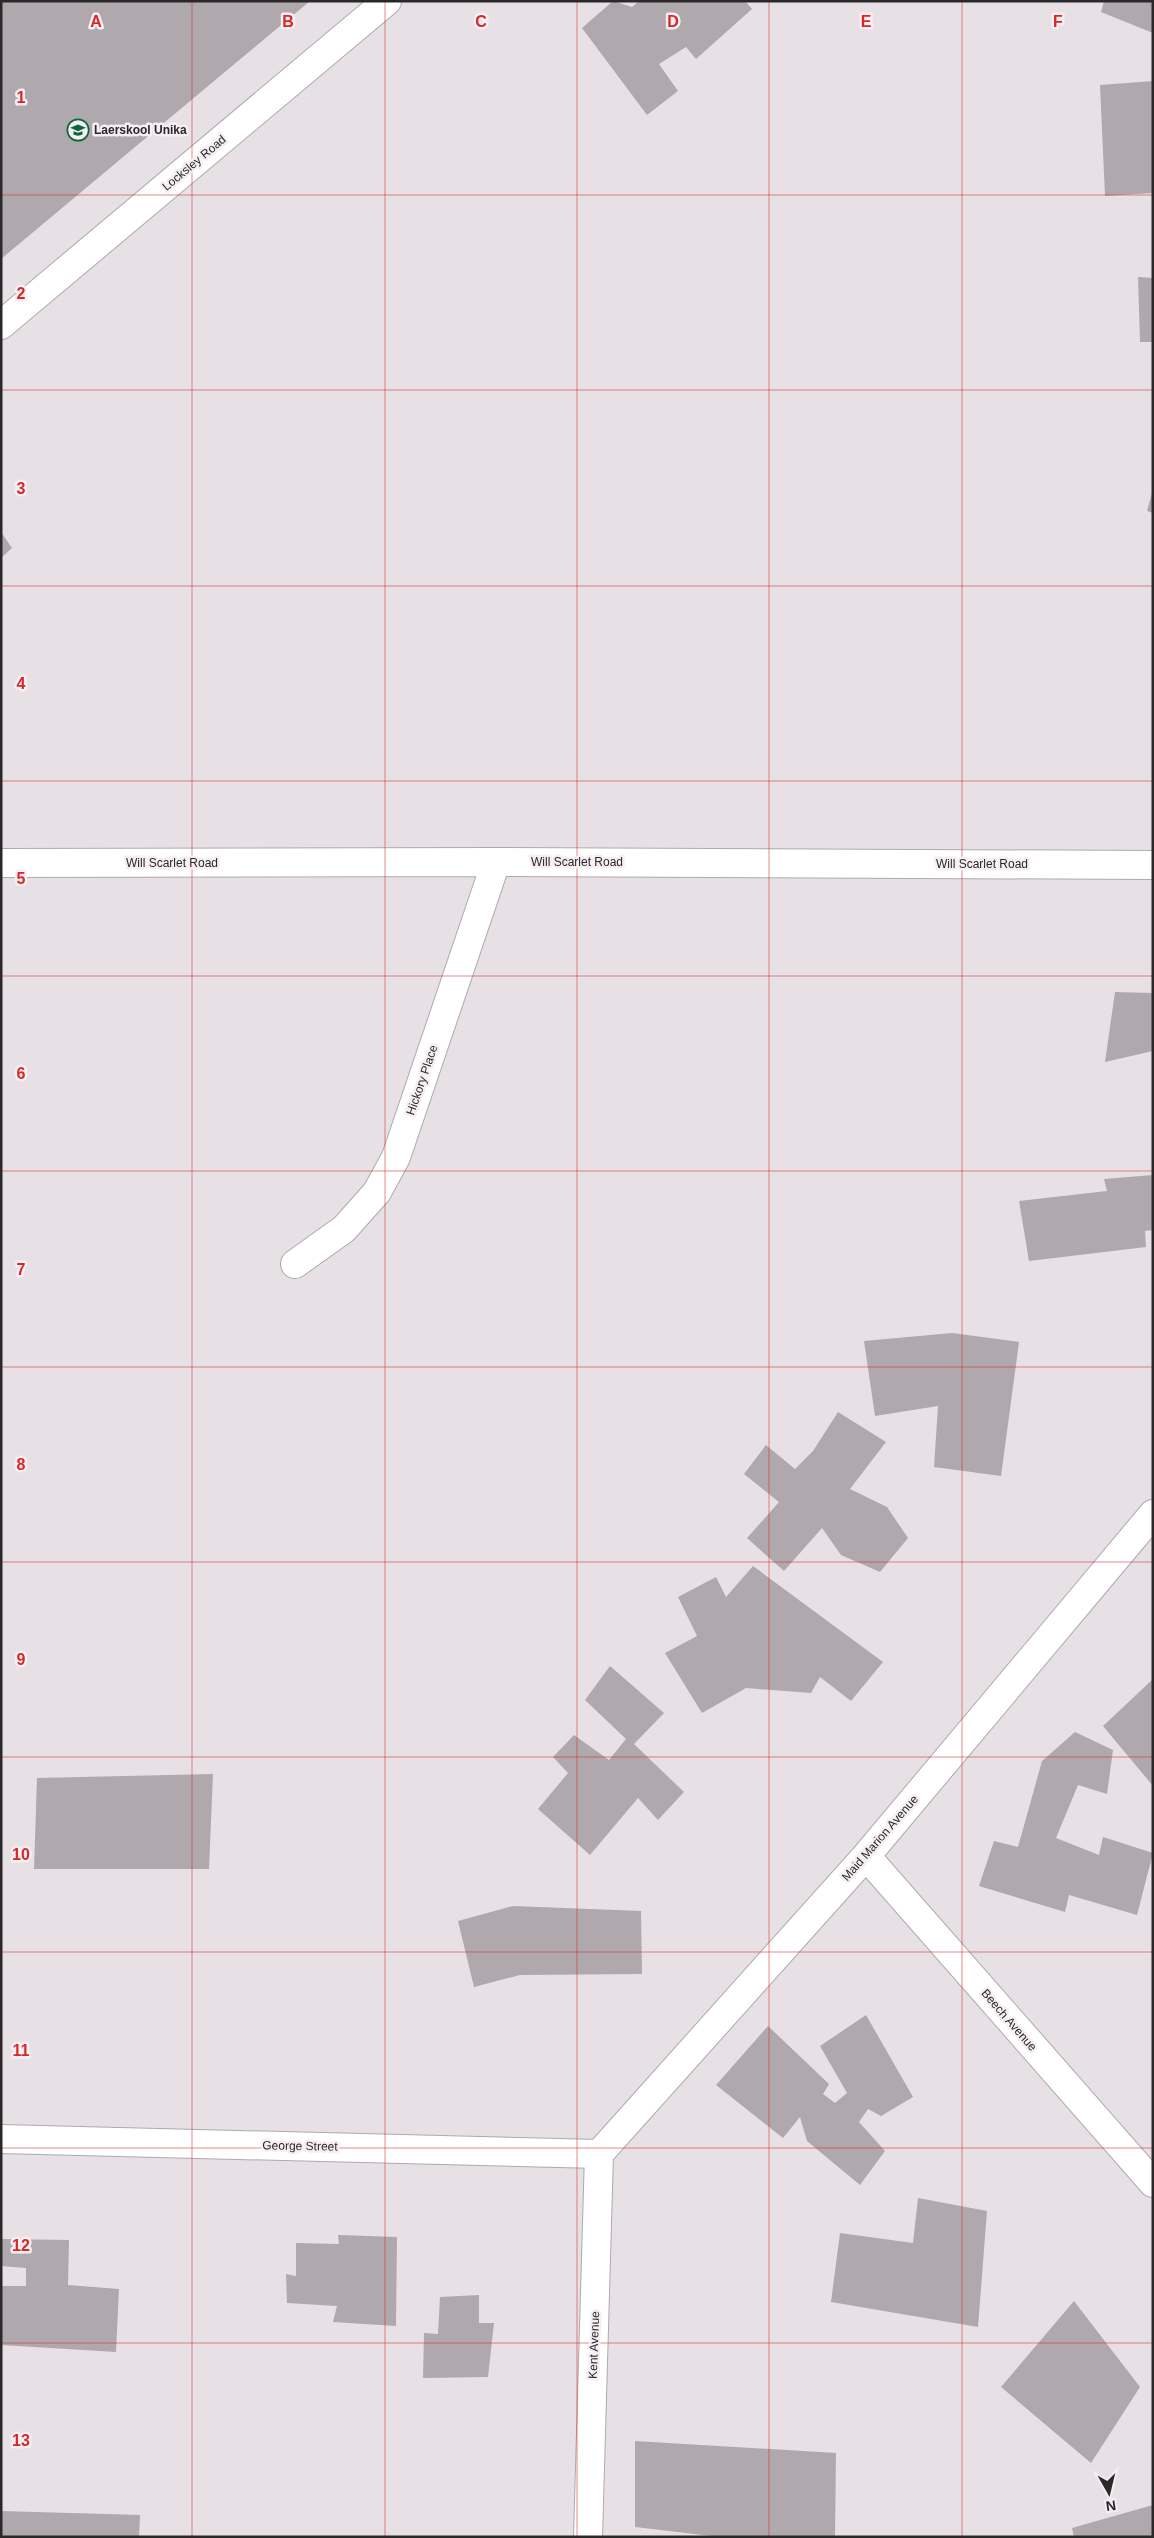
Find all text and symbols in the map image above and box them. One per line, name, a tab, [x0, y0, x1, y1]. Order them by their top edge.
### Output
text: A	[90, 13, 102, 30]
text: B	[282, 13, 294, 30]
text: C	[475, 13, 487, 30]
text: D	[667, 13, 679, 30]
text: E	[861, 13, 872, 30]
text: F	[1053, 13, 1063, 30]
text: 1	[17, 89, 26, 106]
school or university icon: Laerskool Unika	[66, 118, 90, 142]
place label: Laerskool Unika	[94, 123, 187, 137]
street label: Locksley Road	[159, 132, 229, 194]
text: 2	[17, 285, 26, 302]
text: 3	[17, 480, 26, 497]
text: 4	[17, 675, 26, 692]
street label: Will Scarlet Road	[531, 855, 623, 869]
street label: Will Scarlet Road	[126, 856, 218, 870]
street label: Will Scarlet Road	[936, 857, 1028, 871]
text: 5	[17, 870, 26, 887]
street label: Hickory Place	[403, 1043, 441, 1117]
text: 6	[17, 1065, 26, 1082]
text: 7	[17, 1261, 26, 1278]
text: 8	[17, 1456, 26, 1473]
text: 9	[17, 1651, 26, 1668]
street label: Maid Marion Avenue	[839, 1792, 921, 1884]
text: 10	[12, 1846, 30, 1863]
street label: Beech Avenue	[978, 1986, 1040, 2054]
text: 11	[13, 2042, 30, 2059]
street label: George Street	[262, 2138, 338, 2154]
text: 12	[12, 2237, 30, 2254]
street label: Kent Avenue	[586, 2311, 602, 2379]
text: 13	[12, 2432, 30, 2449]
north arrow	[1084, 2468, 1134, 2518]
text: N	[1105, 2497, 1117, 2515]

